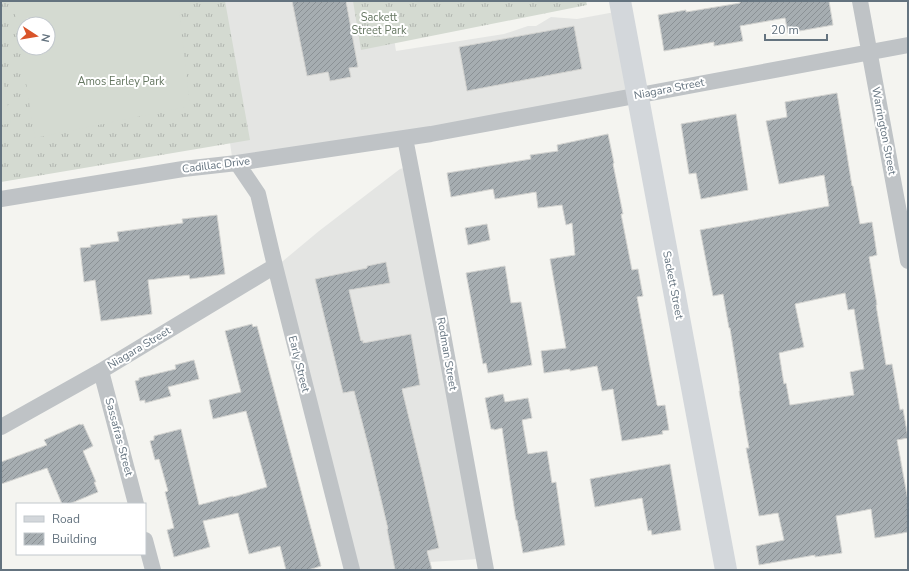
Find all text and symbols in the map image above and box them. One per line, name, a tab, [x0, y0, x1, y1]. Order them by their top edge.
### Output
park label: Sackett Street Park	[352, 10, 407, 38]
north arrow	[16, 16, 56, 56]
scale bar	[765, 16, 827, 42]
text: 20 m	[771, 22, 799, 38]
text: N	[37, 32, 53, 44]
park label: Amos Earley Park	[77, 74, 165, 89]
street label: Niagara Street	[633, 75, 706, 103]
street label: Warrington Street	[868, 86, 900, 176]
street label: Cadillac Drive	[181, 153, 251, 177]
street label: Sackett Street	[659, 250, 687, 321]
street label: Rodman Street	[433, 316, 461, 392]
street label: Niagara Street	[105, 323, 174, 373]
street label: Early Street	[285, 334, 313, 394]
street label: Sassafras Street	[101, 396, 137, 478]
legend	[16, 503, 146, 555]
text: Road	[52, 511, 80, 527]
text: Building	[52, 531, 97, 547]

